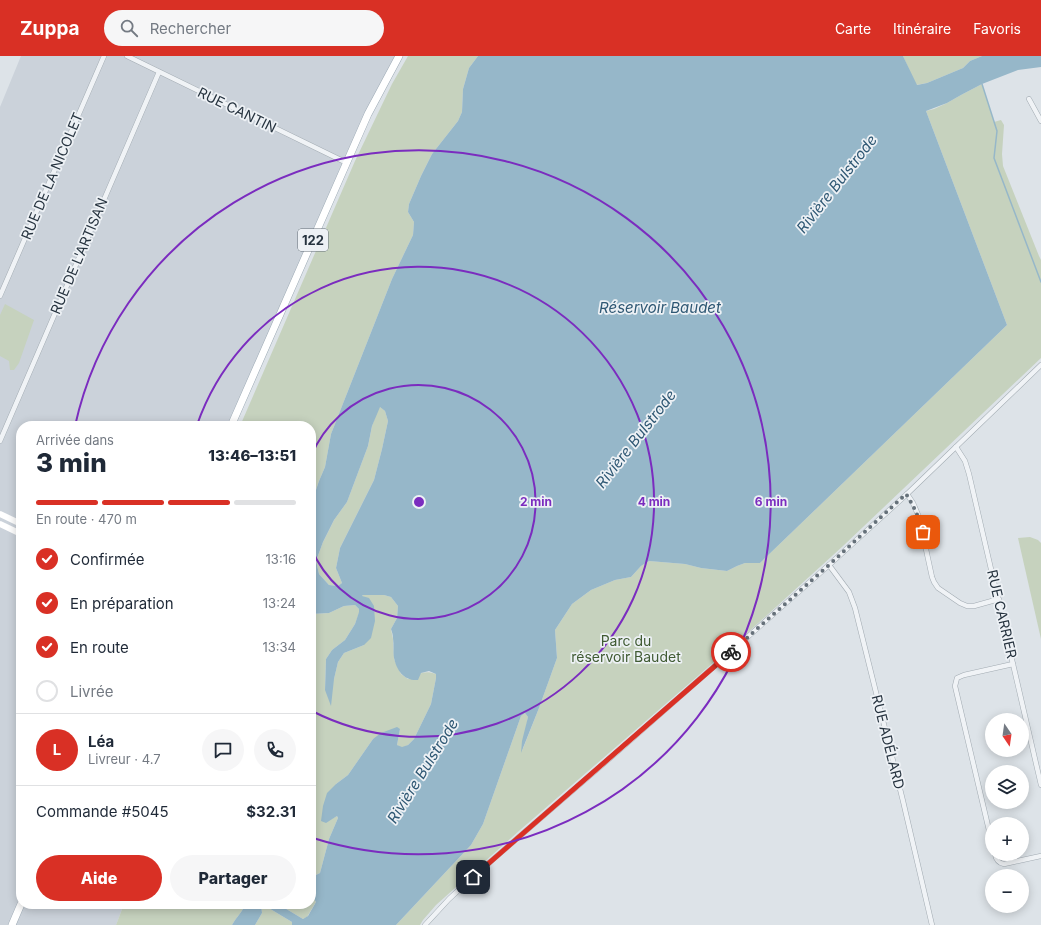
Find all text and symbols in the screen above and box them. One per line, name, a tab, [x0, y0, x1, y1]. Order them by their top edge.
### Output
search box	[104, 10, 384, 46]
text: Zuppa	[20, 17, 80, 40]
icon: search	[118, 17, 140, 39]
text: Rechercher	[150, 19, 231, 38]
text: Carte	[835, 20, 871, 37]
text: Itinéraire	[893, 20, 951, 37]
text: Favoris	[973, 20, 1021, 37]
street label: RUE CANTIN	[195, 83, 279, 136]
street label: RUE DE LA NICOLET	[17, 110, 86, 242]
water label: Rivière Bulstrode	[792, 131, 881, 237]
street label: RUE DE L'ARTISAN	[46, 195, 111, 316]
road number: 122	[298, 229, 328, 251]
water label: Réservoir Baudet	[599, 298, 722, 317]
water label: Rivière Bulstrode	[591, 386, 680, 492]
text: Arrivée dans	[36, 432, 114, 448]
text: 13:46–13:51	[208, 446, 296, 465]
text: 3 min	[36, 447, 107, 478]
text: 2 min	[520, 494, 552, 509]
text: 4 min	[638, 494, 670, 509]
text: 6 min	[755, 494, 787, 509]
centre of rings	[412, 495, 426, 509]
text: En route · 470 m	[36, 511, 137, 527]
pin	[906, 515, 940, 549]
icon: bag	[912, 521, 934, 543]
icon: check	[36, 548, 58, 570]
text: Confirmée	[70, 550, 145, 569]
text: 13:16	[266, 551, 296, 567]
street label: RUE CARRIER	[984, 568, 1021, 660]
icon: check	[36, 592, 58, 614]
text: En préparation	[70, 594, 174, 613]
text: 13:24	[263, 595, 296, 611]
park label: Parc du réservoir Baudet	[571, 632, 681, 665]
courier	[711, 632, 751, 672]
icon: check	[36, 636, 58, 658]
text: En route	[70, 638, 129, 657]
text: 13:34	[263, 639, 296, 655]
icon: bike	[720, 641, 742, 663]
text: Livrée	[70, 682, 113, 701]
street label: RUE ADÉLARD	[869, 693, 908, 791]
north arrow	[985, 713, 1029, 757]
map controls	[985, 713, 1029, 913]
water label: Rivière Bulstrode	[383, 715, 462, 827]
button: chat	[202, 729, 244, 771]
button: phone	[254, 729, 296, 771]
text: Léa	[88, 732, 114, 751]
text: L	[53, 740, 61, 759]
text: Livreur · 4.7	[88, 751, 161, 767]
button: layers	[985, 765, 1029, 809]
text: Commande #5045	[36, 802, 169, 821]
text: $32.31	[246, 802, 296, 821]
button: +	[985, 817, 1029, 861]
button: Aide	[36, 855, 162, 901]
button: Partager	[170, 855, 296, 901]
pin	[456, 860, 490, 894]
icon: home	[462, 866, 484, 888]
button: −	[985, 869, 1029, 913]

